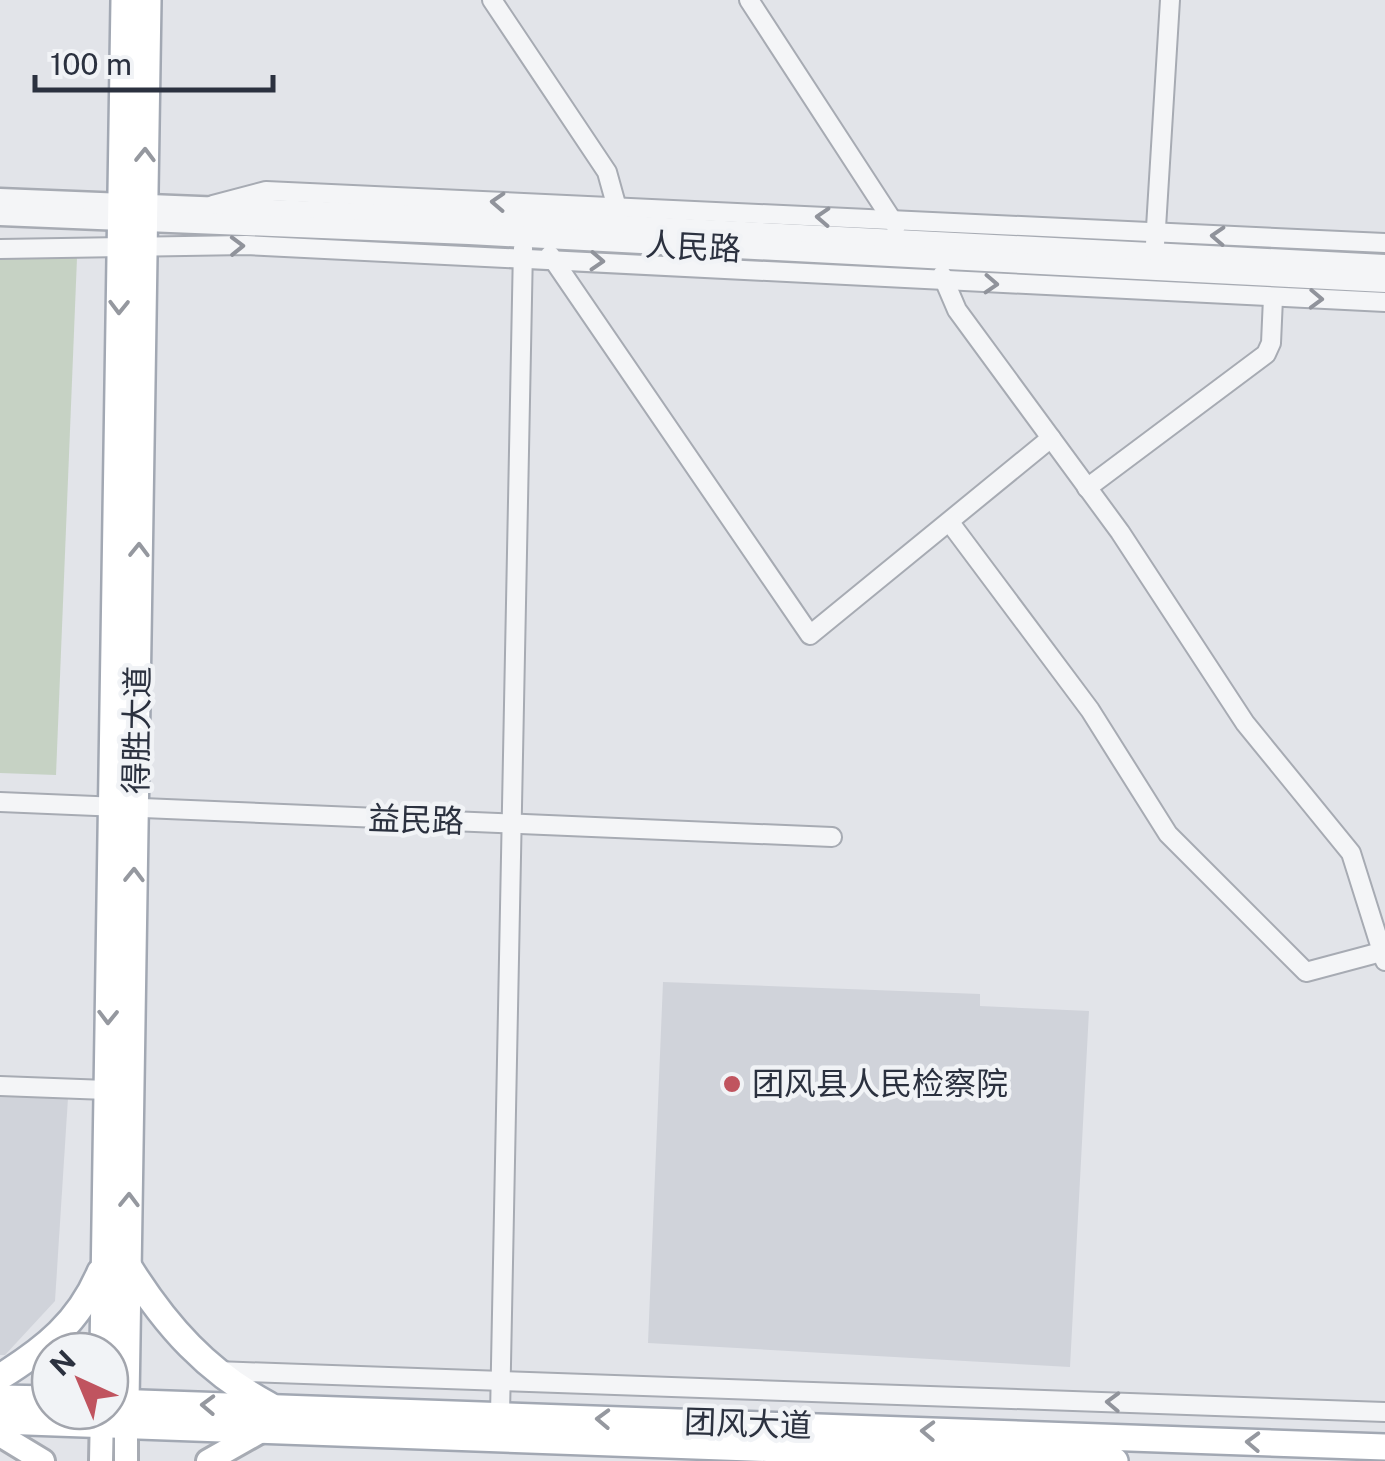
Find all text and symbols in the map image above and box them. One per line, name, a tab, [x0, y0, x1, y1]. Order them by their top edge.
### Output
scale bar	[35, 30, 272, 92]
text: 100 m	[50, 46, 132, 82]
one-way arrow	[135, 146, 156, 162]
one-way arrow	[490, 192, 506, 213]
one-way arrow	[815, 207, 831, 228]
one-way arrow	[1209, 225, 1225, 246]
street label: 人民路	[644, 226, 742, 267]
one-way arrow	[230, 235, 246, 257]
one-way arrow	[589, 250, 605, 271]
one-way arrow	[984, 273, 1000, 294]
one-way arrow	[1308, 289, 1324, 310]
one-way arrow	[108, 300, 130, 316]
one-way arrow	[129, 541, 150, 557]
street label: 得胜大道	[117, 666, 156, 794]
street label: 益民路	[367, 799, 465, 840]
one-way arrow	[124, 866, 145, 882]
one-way arrow	[97, 1010, 118, 1026]
place label: 团风县人民检察院	[752, 1065, 1008, 1102]
marker: 团风县人民检察院	[721, 1073, 743, 1095]
one-way arrow	[119, 1191, 140, 1207]
north arrow	[30, 1331, 130, 1431]
text: N	[43, 1343, 82, 1382]
one-way arrow	[1104, 1391, 1120, 1412]
one-way arrow	[200, 1395, 216, 1416]
street label: 团风大道	[683, 1403, 813, 1444]
one-way arrow	[595, 1409, 611, 1430]
one-way arrow	[919, 1420, 935, 1441]
one-way arrow	[1244, 1432, 1260, 1453]

